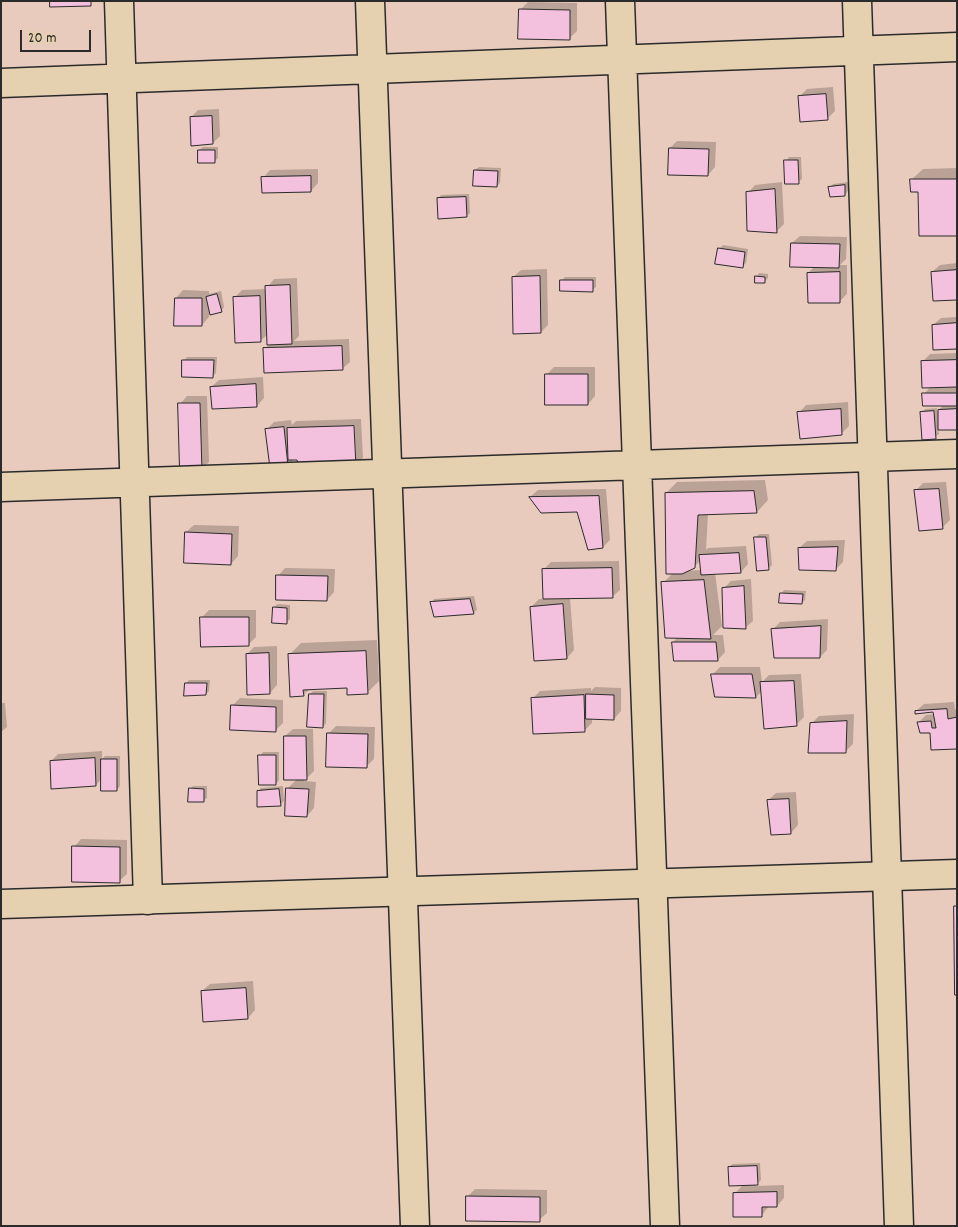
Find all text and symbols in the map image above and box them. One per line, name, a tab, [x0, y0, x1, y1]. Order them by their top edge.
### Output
scale bar	[22, 20, 94, 52]
text: 20 m	[28, 28, 56, 50]

